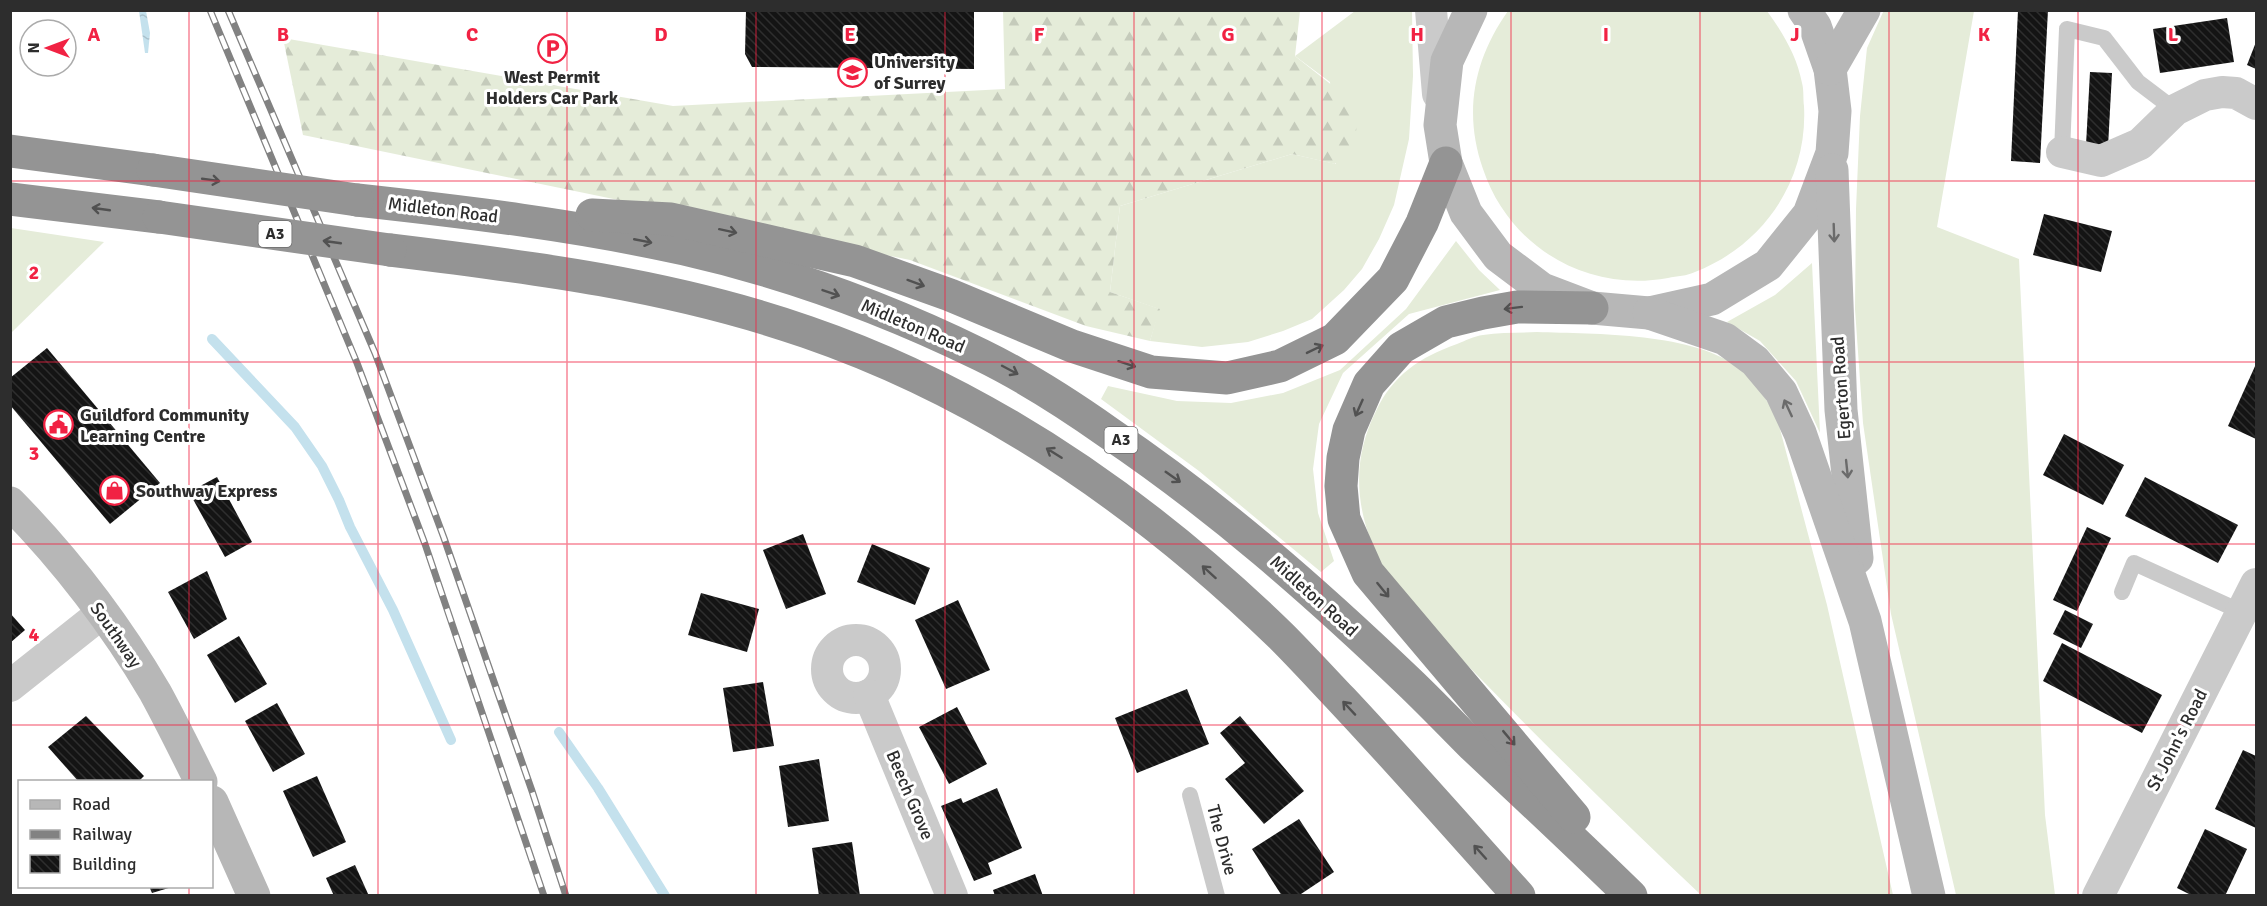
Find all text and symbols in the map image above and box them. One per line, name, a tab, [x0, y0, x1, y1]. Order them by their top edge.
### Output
north arrow	[18, 18, 78, 78]
text: A	[88, 22, 101, 47]
text: B	[277, 22, 289, 47]
text: C	[466, 22, 478, 47]
text: D	[654, 22, 668, 47]
text: E	[844, 22, 856, 47]
text: F	[1034, 22, 1045, 47]
text: G	[1221, 22, 1235, 47]
text: H	[1410, 22, 1424, 47]
text: I	[1603, 22, 1609, 47]
text: J	[1790, 22, 1800, 47]
text: K	[1978, 22, 1991, 47]
text: L	[2168, 22, 2179, 47]
parking icon: West Permit Holders Car Park	[536, 32, 568, 64]
text: N	[24, 42, 44, 54]
place label: University of Surrey	[874, 51, 955, 94]
school or university icon: University of Surrey	[837, 56, 869, 88]
place label: West Permit Holders Car Park	[486, 66, 619, 109]
one-way arrow	[201, 174, 220, 185]
street label: Midleton Road	[387, 192, 499, 228]
one-way arrow	[92, 204, 112, 215]
road number: A3	[258, 221, 292, 247]
one-way arrow	[1829, 222, 1840, 242]
one-way arrow	[718, 225, 737, 237]
one-way arrow	[633, 236, 652, 247]
one-way arrow	[323, 237, 343, 248]
text: 2	[29, 260, 39, 285]
one-way arrow	[906, 278, 924, 289]
one-way arrow	[821, 288, 840, 299]
street label: Midleton Road	[858, 294, 968, 358]
one-way arrow	[1503, 303, 1523, 314]
street label: Egerton Road	[1826, 336, 1856, 440]
one-way arrow	[1306, 342, 1324, 354]
one-way arrow	[1117, 359, 1136, 370]
one-way arrow	[1001, 364, 1018, 376]
one-way arrow	[1352, 399, 1364, 417]
one-way arrow	[1782, 399, 1794, 417]
place label: Guildford Community Learning Centre	[80, 404, 249, 447]
public building icon: Guildford Community Learning Centre	[43, 409, 75, 441]
road number: A3	[1104, 427, 1138, 453]
text: 3	[29, 441, 39, 466]
one-way arrow	[1046, 447, 1063, 460]
one-way arrow	[1842, 459, 1853, 479]
one-way arrow	[1164, 471, 1180, 483]
shop icon: Southway Express	[99, 475, 131, 507]
place label: Southway Express	[136, 480, 278, 502]
street label: Midleton Road	[1265, 551, 1363, 641]
one-way arrow	[1202, 565, 1217, 579]
one-way arrow	[1376, 582, 1389, 598]
street label: Southway	[85, 598, 147, 673]
text: 4	[29, 622, 40, 647]
street label: St John's Road	[2142, 685, 2212, 795]
one-way arrow	[1341, 700, 1356, 715]
one-way arrow	[1503, 730, 1516, 746]
street label: Beech Grove	[881, 747, 939, 843]
legend	[18, 780, 213, 888]
text: Road	[72, 793, 111, 815]
street label: The Drive	[1202, 802, 1242, 878]
text: Railway	[72, 823, 133, 845]
one-way arrow	[1473, 845, 1487, 860]
text: Building	[72, 853, 136, 875]

